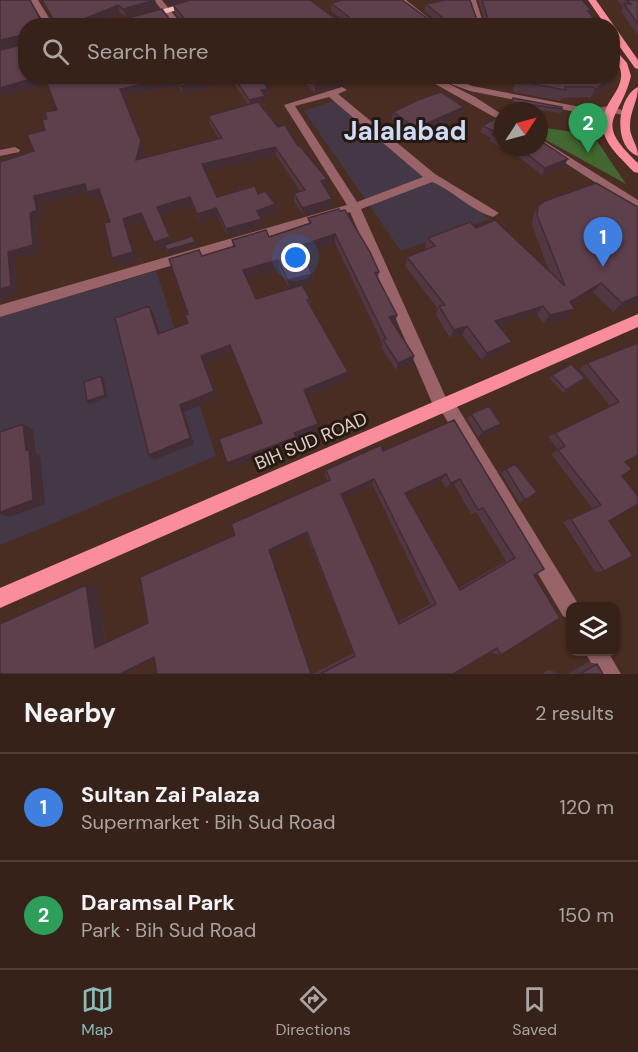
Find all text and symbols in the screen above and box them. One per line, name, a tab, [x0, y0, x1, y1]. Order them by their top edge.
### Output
search box	[18, 18, 620, 84]
icon: search	[39, 35, 72, 68]
text: Search here	[87, 37, 208, 66]
north arrow	[494, 102, 548, 156]
pin: 2	[568, 104, 608, 153]
district label: Jalalabad	[344, 114, 466, 148]
pin: 1	[584, 218, 622, 267]
your location	[281, 243, 310, 272]
street label: BIH SUD ROAD	[251, 407, 371, 475]
map controls	[566, 602, 620, 656]
button: layers	[566, 602, 620, 656]
text: Nearby	[24, 696, 116, 730]
text: 2 results	[535, 700, 614, 726]
text: Sultan Zai Palaza	[81, 780, 260, 809]
text: 1	[40, 794, 47, 820]
text: 120 m	[560, 794, 614, 820]
text: Supermarket · Bih Sud Road	[81, 809, 335, 835]
text: Daramsal Park	[81, 888, 235, 917]
text: 2	[38, 902, 49, 928]
text: 150 m	[559, 902, 614, 928]
text: Park · Bih Sud Road	[81, 917, 256, 943]
tab: Map	[81, 983, 114, 1040]
tab: Directions	[275, 983, 351, 1040]
tab: Saved	[512, 983, 557, 1040]

